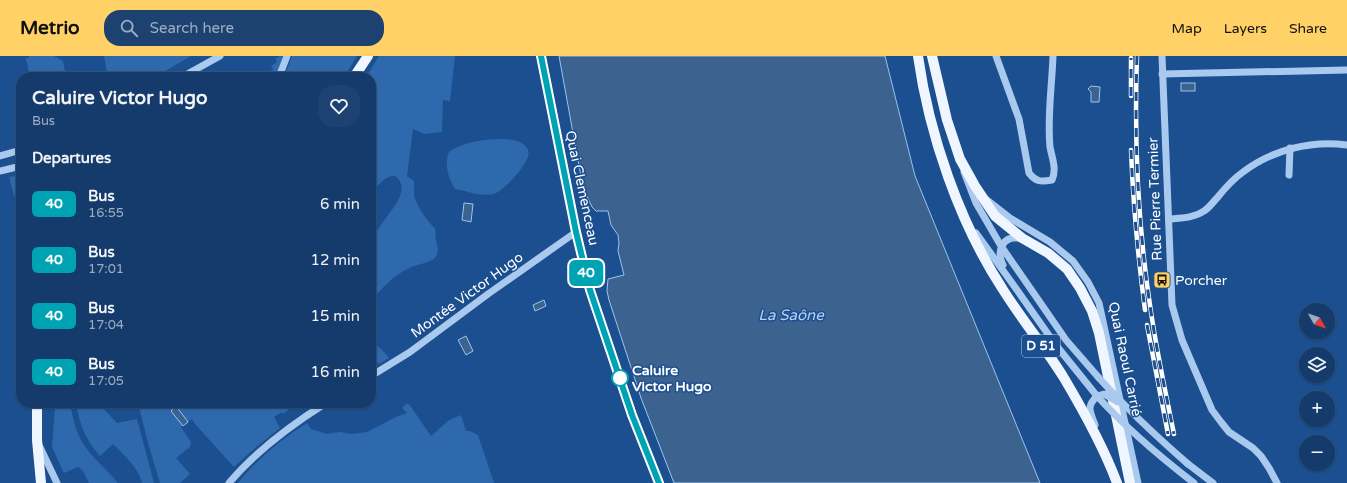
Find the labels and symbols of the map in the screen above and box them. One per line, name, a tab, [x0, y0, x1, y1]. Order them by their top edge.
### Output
street label: Quai Clemenceau	[562, 129, 602, 247]
street label: Rue Pierre Termier	[1144, 136, 1166, 261]
street label: Montée Victor Hugo	[408, 249, 526, 341]
line badge: 40	[568, 260, 604, 286]
bus stop icon: Porcher	[1152, 270, 1172, 290]
place label: Porcher	[1175, 272, 1228, 289]
street label: Quai Raoul Carrié	[1105, 300, 1145, 418]
north arrow	[1299, 303, 1335, 339]
water label: La Saône	[758, 306, 825, 324]
road number: D 51	[1022, 335, 1060, 357]
place label: Caluire Victor Hugo	[632, 362, 712, 395]
marker: Caluire Victor Hugo	[611, 369, 629, 387]

